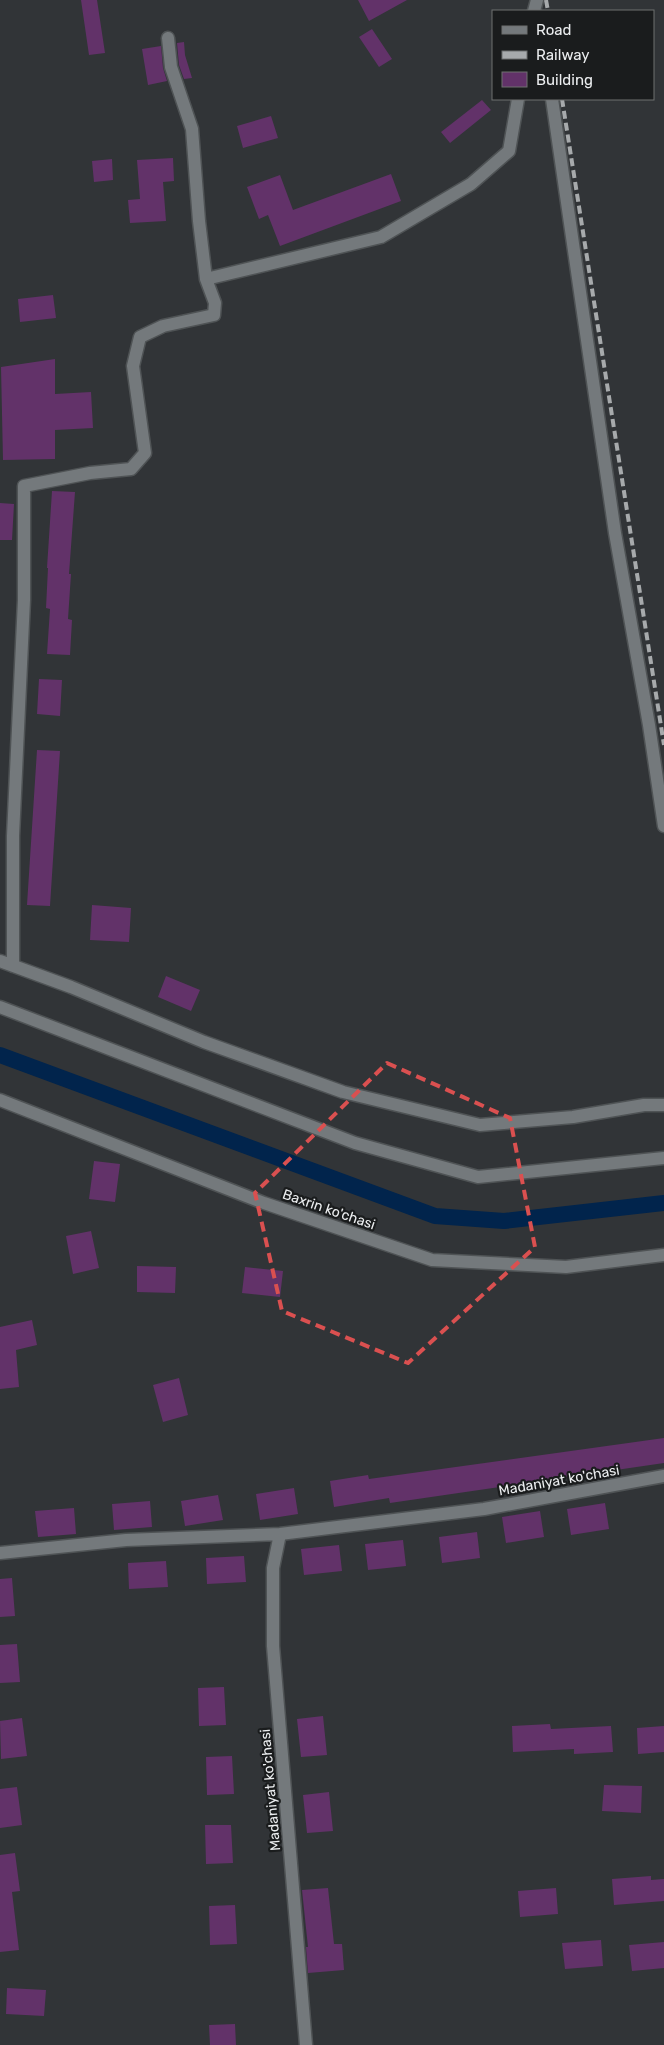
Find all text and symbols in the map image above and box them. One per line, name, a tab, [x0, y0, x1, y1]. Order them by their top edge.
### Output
legend	[492, 10, 654, 100]
text: Road	[536, 21, 572, 39]
text: Railway	[536, 46, 590, 64]
text: Building	[536, 71, 593, 89]
street label: Baxrin ko'chasi	[280, 1186, 377, 1233]
street label: Madaniyat ko'chasi	[497, 1461, 621, 1499]
street label: Madaniyat ko'chasi	[257, 1728, 284, 1852]

